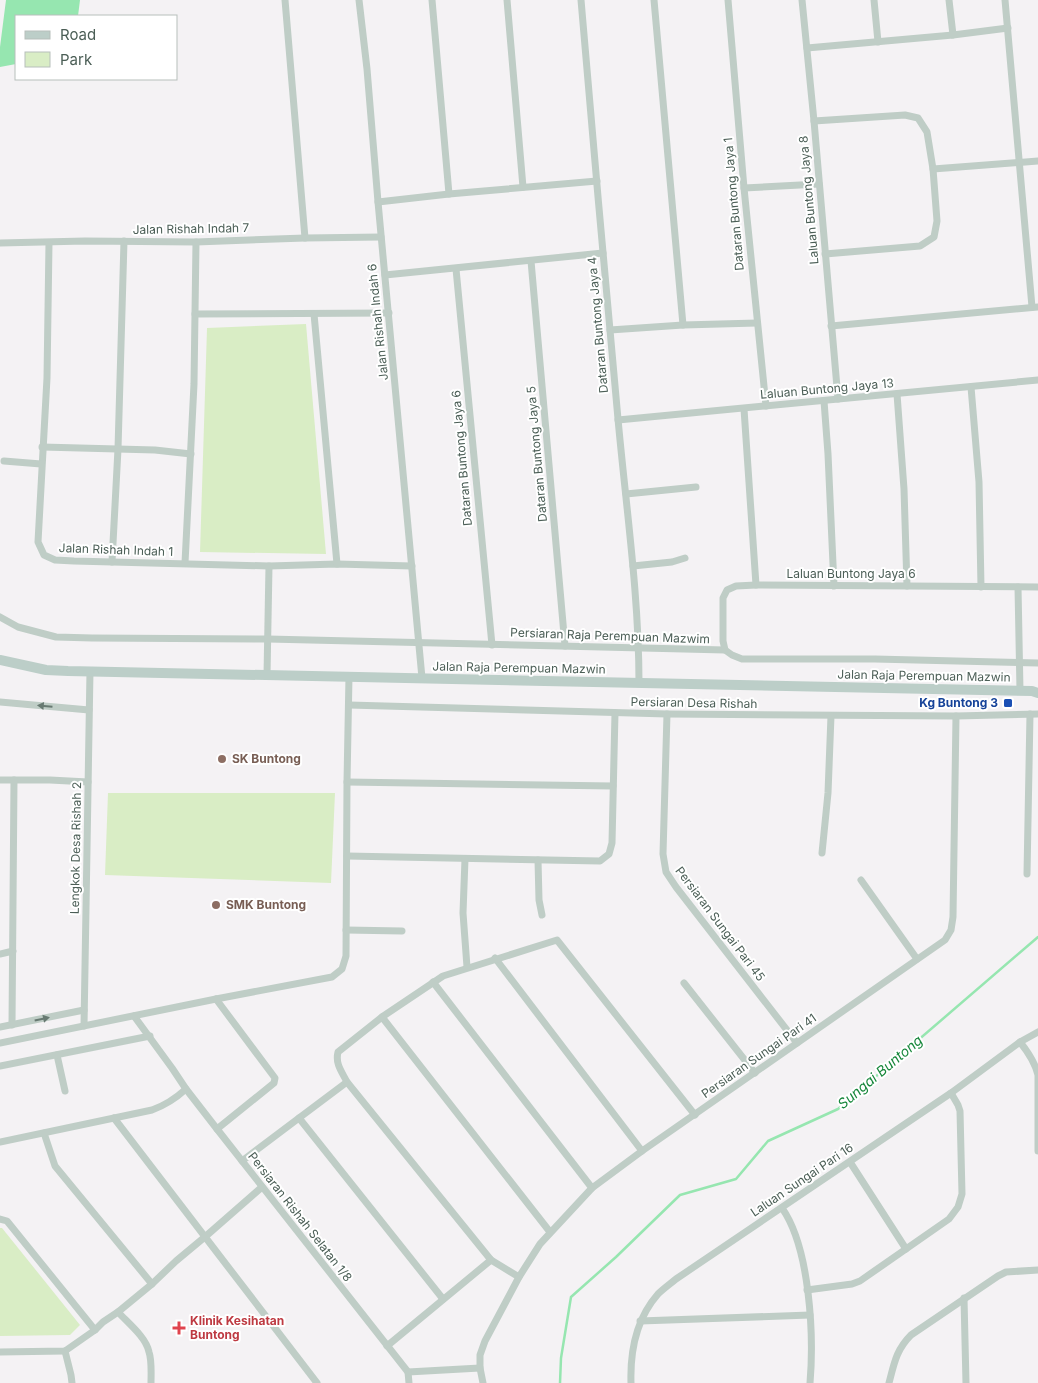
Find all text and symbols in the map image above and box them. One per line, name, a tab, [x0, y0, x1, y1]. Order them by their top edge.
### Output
legend	[15, 15, 178, 80]
text: Road	[60, 25, 96, 44]
text: Park	[60, 50, 93, 69]
street label: Laluan Buntong Jaya 8	[795, 135, 822, 265]
street label: Dataran Buntong Jaya 1	[720, 137, 747, 271]
street label: Jalan Rishah Indah 7	[133, 220, 250, 237]
street label: Dataran Buntong Jaya 4	[584, 256, 611, 394]
street label: Jalan Rishah Indah 6	[364, 263, 391, 381]
street label: Laluan Buntong Jaya 13	[760, 375, 894, 402]
street label: Dataran Buntong Jaya 5	[523, 386, 550, 523]
street label: Dataran Buntong Jaya 6	[448, 389, 475, 527]
street label: Jalan Rishah Indah 1	[58, 540, 174, 559]
street label: Laluan Buntong Jaya 6	[786, 566, 916, 581]
street label: Persiaran Raja Perempuan Mazwim	[510, 625, 710, 646]
street label: Jalan Raja Perempuan Mazwin	[432, 658, 606, 677]
street label: Jalan Raja Perempuan Mazwin	[837, 666, 1011, 685]
street label: Persiaran Desa Rishah	[630, 694, 758, 711]
place label: Kg Buntong 3	[919, 695, 998, 710]
marker: Kg Buntong 3	[1002, 697, 1014, 709]
one-way arrow	[36, 702, 52, 710]
place label: SK Buntong	[232, 751, 301, 766]
marker: SK Buntong	[216, 753, 228, 765]
street label: Lengkok Desa Rishah 2	[67, 782, 84, 914]
street label: Persiaran Sungai Pari 45	[672, 863, 768, 984]
place label: SMK Buntong	[226, 897, 306, 912]
marker: SMK Buntong	[210, 899, 222, 911]
street label: Persiaran Sungai Pari 41	[698, 1010, 819, 1101]
one-way arrow	[35, 1015, 50, 1023]
water label: Sungai Buntong	[834, 1031, 926, 1112]
street label: Laluan Sungai Pari 16	[747, 1140, 856, 1220]
street label: Persiaran Rishah Selatan 1/8	[245, 1149, 356, 1284]
place label: Klinik Kesihatan Buntong	[190, 1313, 284, 1342]
marker: Klinik Kesihatan Buntong	[172, 1321, 186, 1335]

